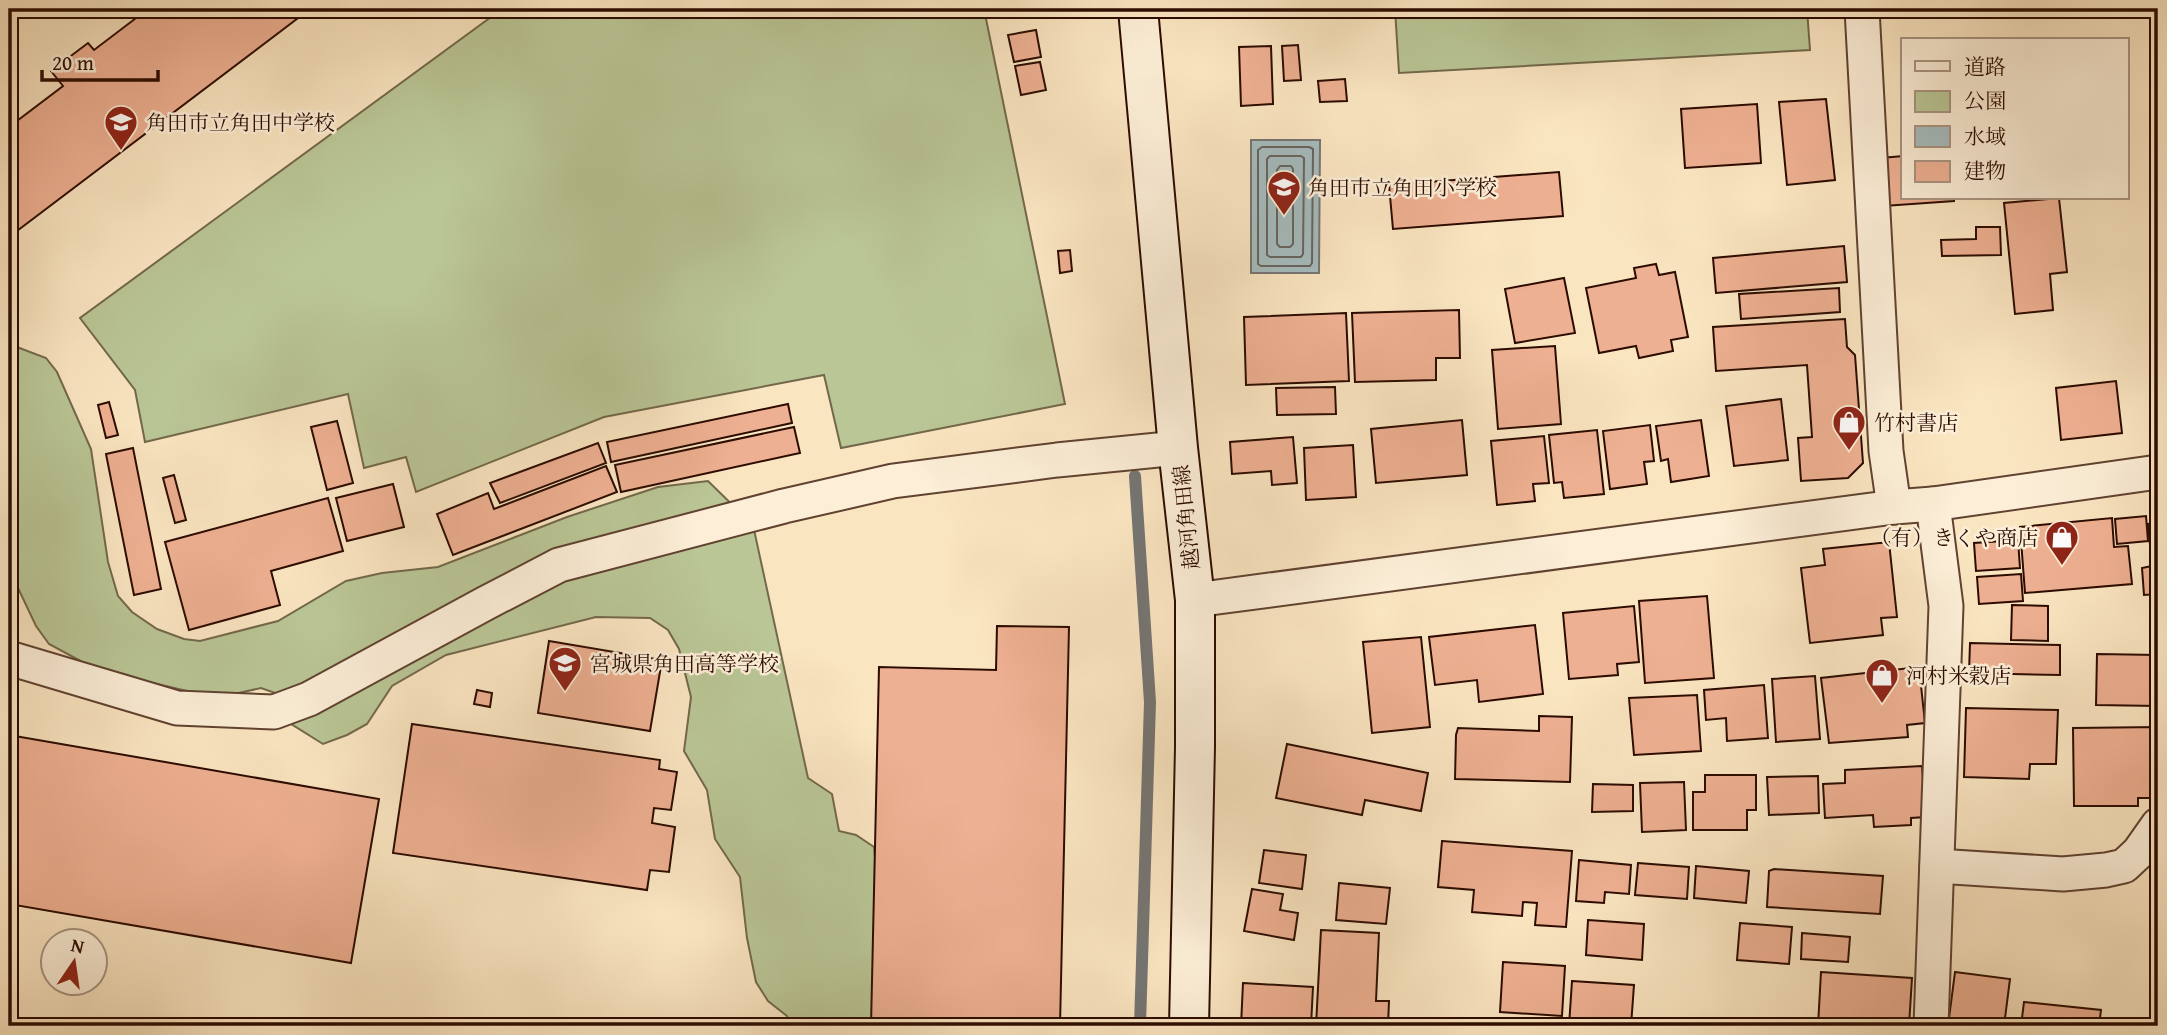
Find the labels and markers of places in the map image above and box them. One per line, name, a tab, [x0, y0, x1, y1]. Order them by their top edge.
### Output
school or university icon: 角田市立角田中学校	[102, 103, 140, 152]
place label: 角田市立角田中学校	[146, 107, 335, 138]
school or university icon: 角田市立角田小学校	[1265, 168, 1303, 217]
place label: 角田市立角田小学校	[1308, 172, 1497, 203]
shop icon: 竹村書店	[1830, 403, 1868, 452]
place label: 竹村書店	[1874, 407, 1958, 438]
shop icon: （有）きくや商店	[2043, 518, 2081, 567]
place label: （有）きくや商店	[1870, 522, 2038, 553]
school or university icon: 宮城県角田高等学校	[546, 644, 584, 693]
place label: 宮城県角田高等学校	[590, 648, 779, 679]
shop icon: 河村米穀店	[1863, 656, 1901, 705]
place label: 河村米穀店	[1906, 660, 2011, 691]

